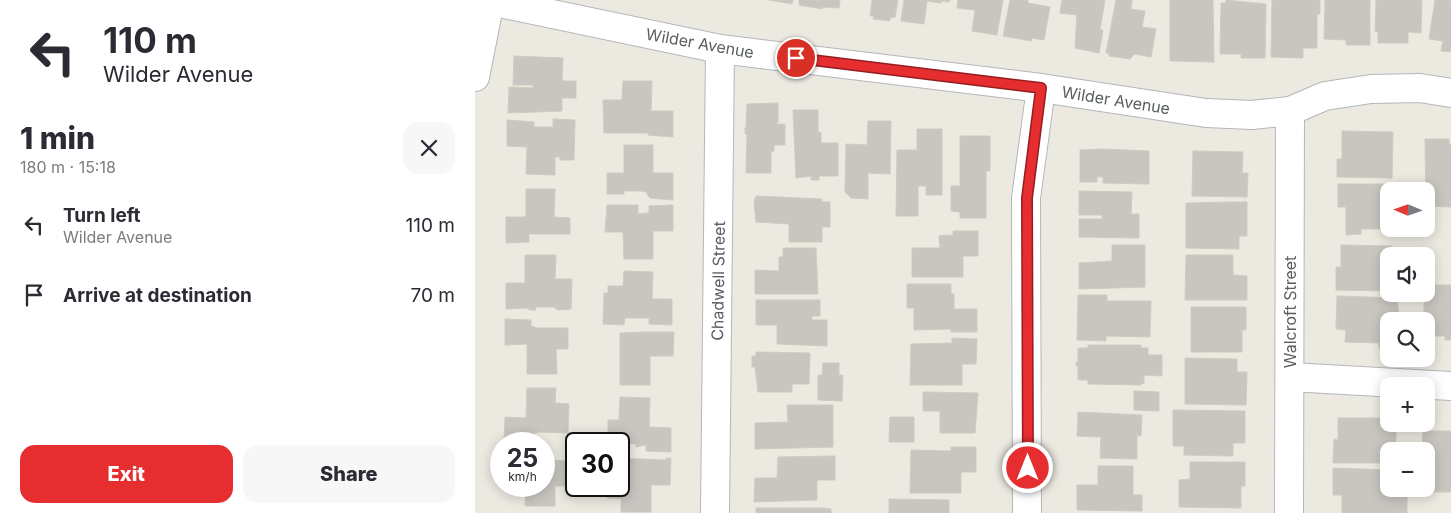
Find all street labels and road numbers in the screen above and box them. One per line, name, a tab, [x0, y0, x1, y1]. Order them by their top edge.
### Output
street label: Wilder Avenue	[644, 24, 756, 62]
street label: Wilder Avenue	[1060, 82, 1172, 118]
street label: Chadwell Street	[707, 221, 729, 341]
street label: Walcroft Street	[1280, 256, 1300, 368]

